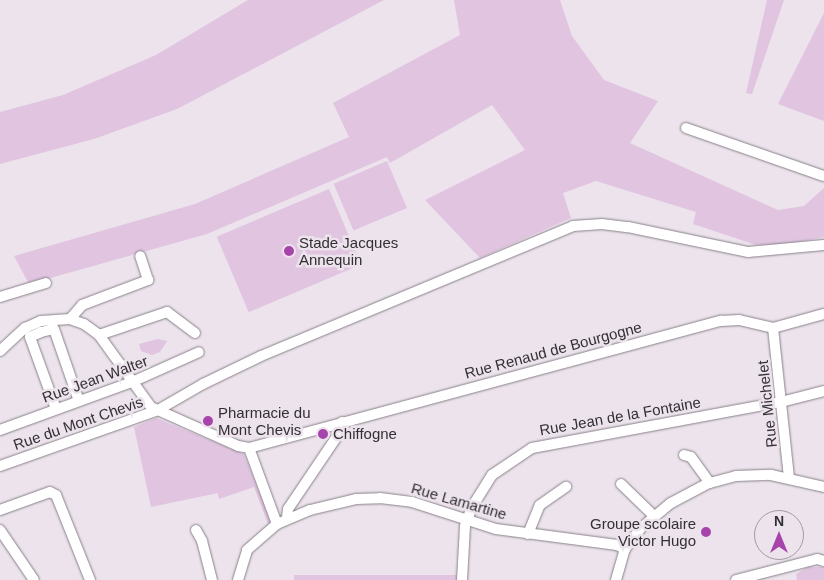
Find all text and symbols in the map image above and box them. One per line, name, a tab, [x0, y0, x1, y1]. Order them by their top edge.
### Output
place label: Stade Jacques Annequin	[299, 233, 398, 268]
marker: Stade Jacques Annequin	[283, 245, 295, 257]
street label: Rue Renaud de Bourgogne	[462, 318, 644, 382]
street label: Rue Jean Walter	[40, 352, 150, 406]
street label: Rue Michelet	[753, 360, 781, 448]
street label: Rue du Mont Chevis	[11, 392, 145, 454]
street label: Rue Jean de la Fontaine	[538, 393, 702, 439]
place label: Pharmacie du Mont Chevis	[218, 403, 311, 438]
marker: Pharmacie du Mont Chevis	[202, 415, 214, 427]
place label: Chiffogne	[333, 425, 397, 443]
marker: Chiffogne	[317, 428, 329, 440]
street label: Rue Lamartine	[409, 479, 509, 523]
north arrow	[754, 510, 804, 560]
text: N	[774, 513, 784, 529]
place label: Groupe scolaire Victor Hugo	[590, 514, 696, 549]
marker: Groupe scolaire Victor Hugo	[700, 526, 712, 538]

